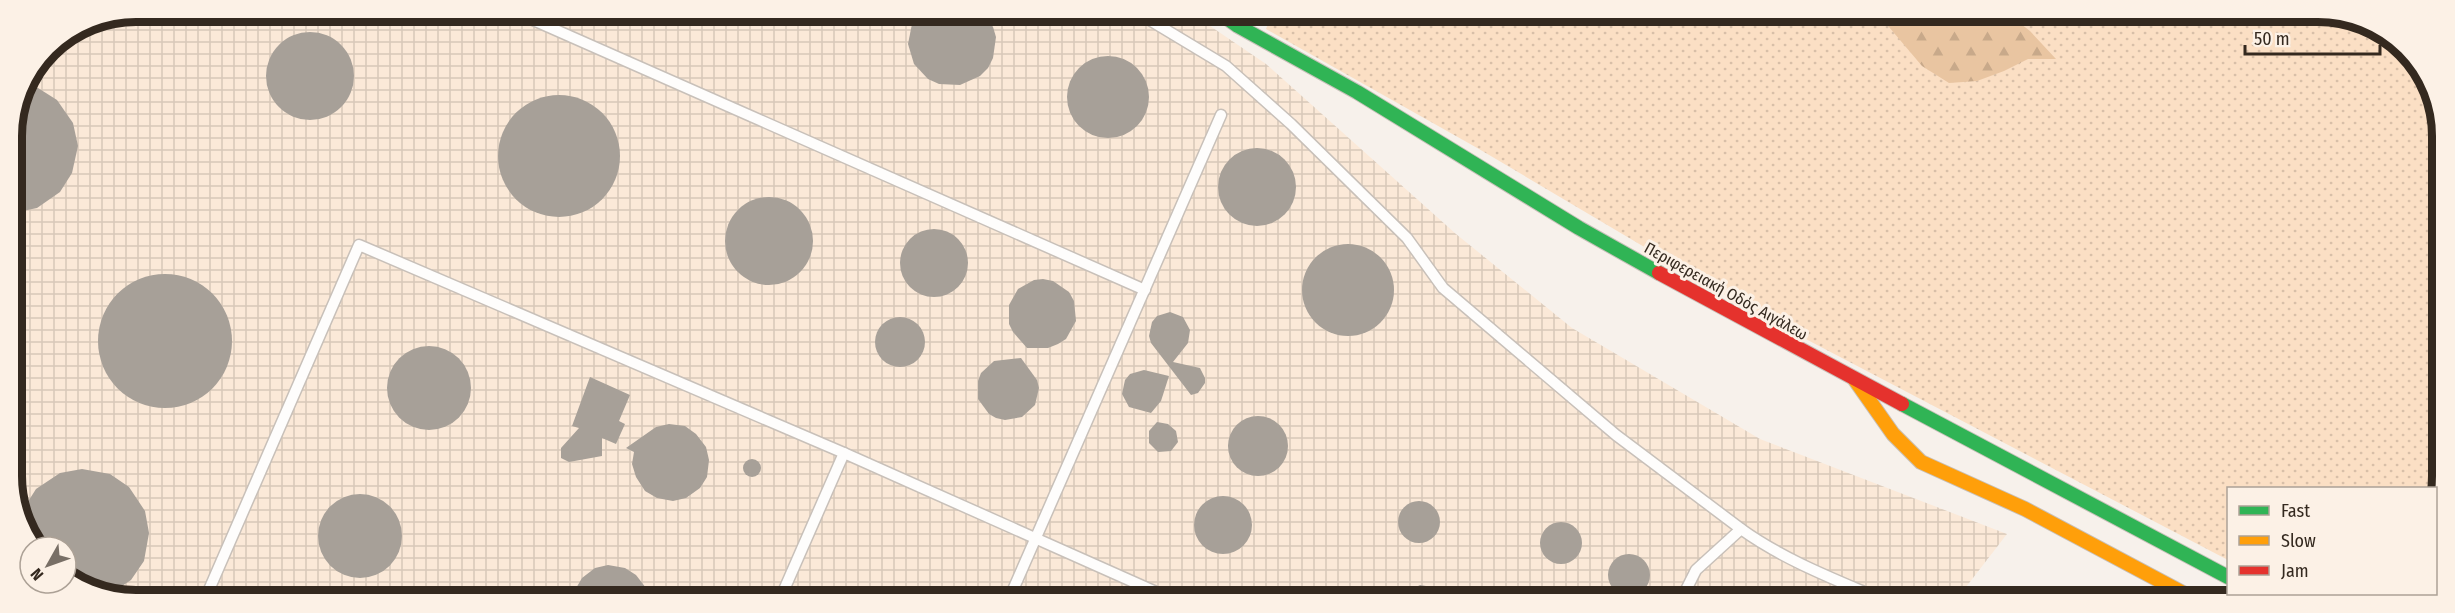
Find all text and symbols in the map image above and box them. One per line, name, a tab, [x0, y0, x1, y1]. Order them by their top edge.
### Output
scale bar	[2245, 18, 2380, 56]
text: 50 m	[2254, 28, 2290, 50]
street label: Περιφερειακή Οδός Αιγάλεω	[1641, 238, 1811, 344]
legend	[2227, 487, 2437, 595]
text: Fast	[2281, 500, 2310, 522]
text: Slow	[2281, 530, 2316, 552]
north arrow	[18, 535, 78, 595]
text: Jam	[2281, 560, 2309, 582]
text: N	[27, 565, 47, 584]

